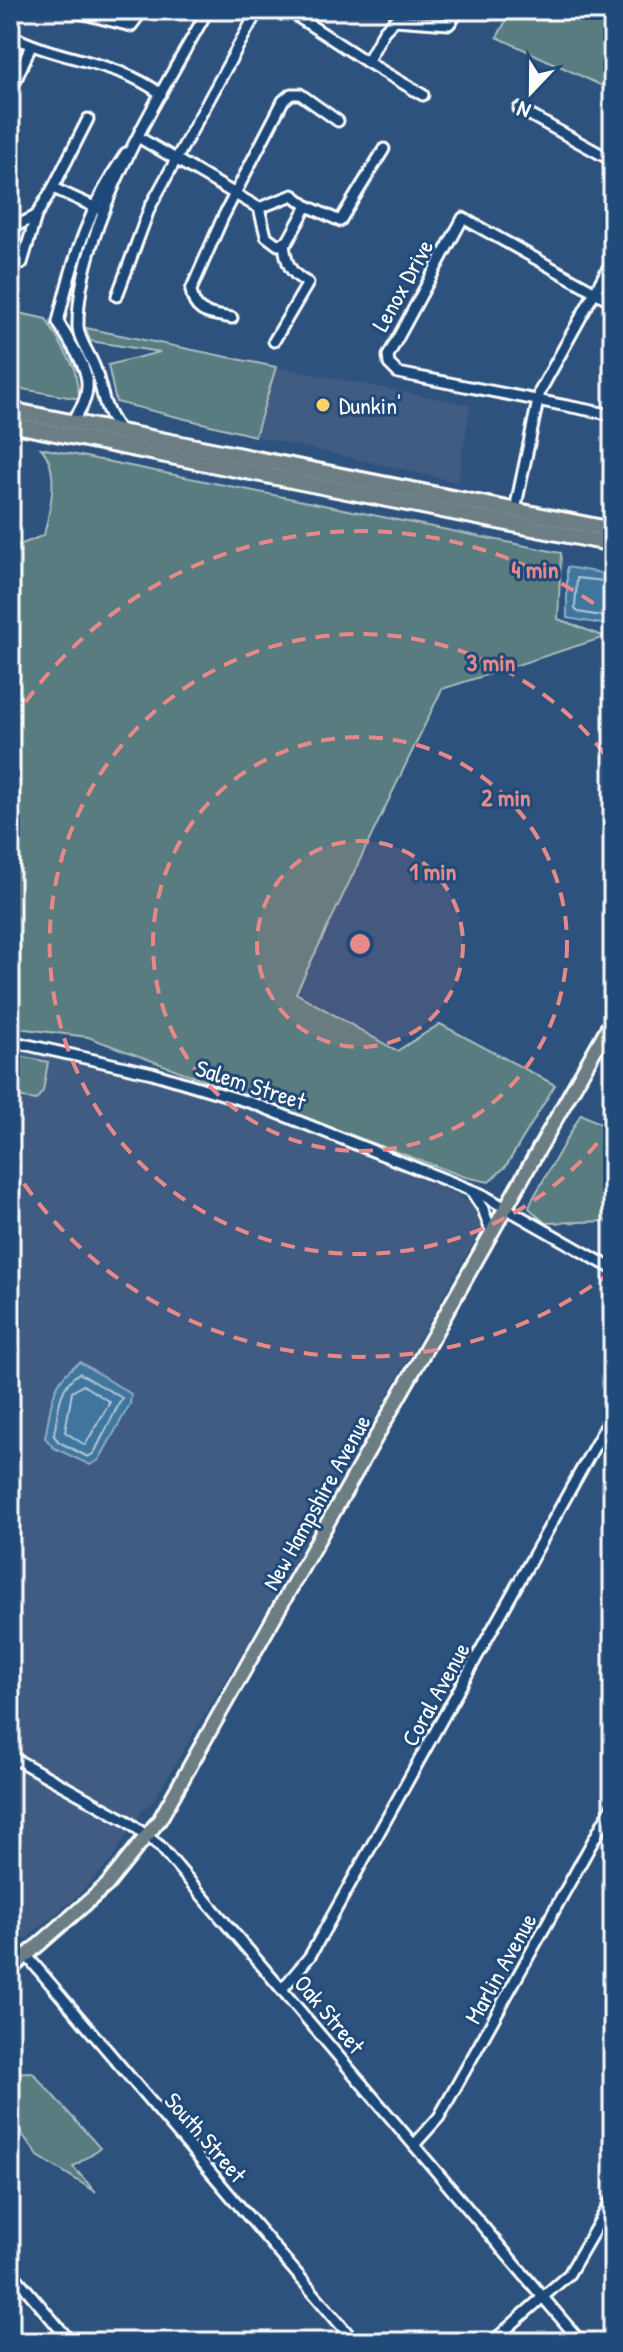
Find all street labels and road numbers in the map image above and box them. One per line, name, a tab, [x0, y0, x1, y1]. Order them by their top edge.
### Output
street label: Lenox Drive	[364, 233, 441, 337]
street label: Salem Street	[192, 1051, 311, 1117]
street label: New Hampshire Avenue	[254, 1408, 378, 1595]
street label: Coral Avenue	[393, 1636, 477, 1752]
street label: Marlin Avenue	[456, 1907, 544, 2029]
street label: Oak Street	[287, 1968, 373, 2061]
street label: South Street	[158, 2085, 255, 2190]

